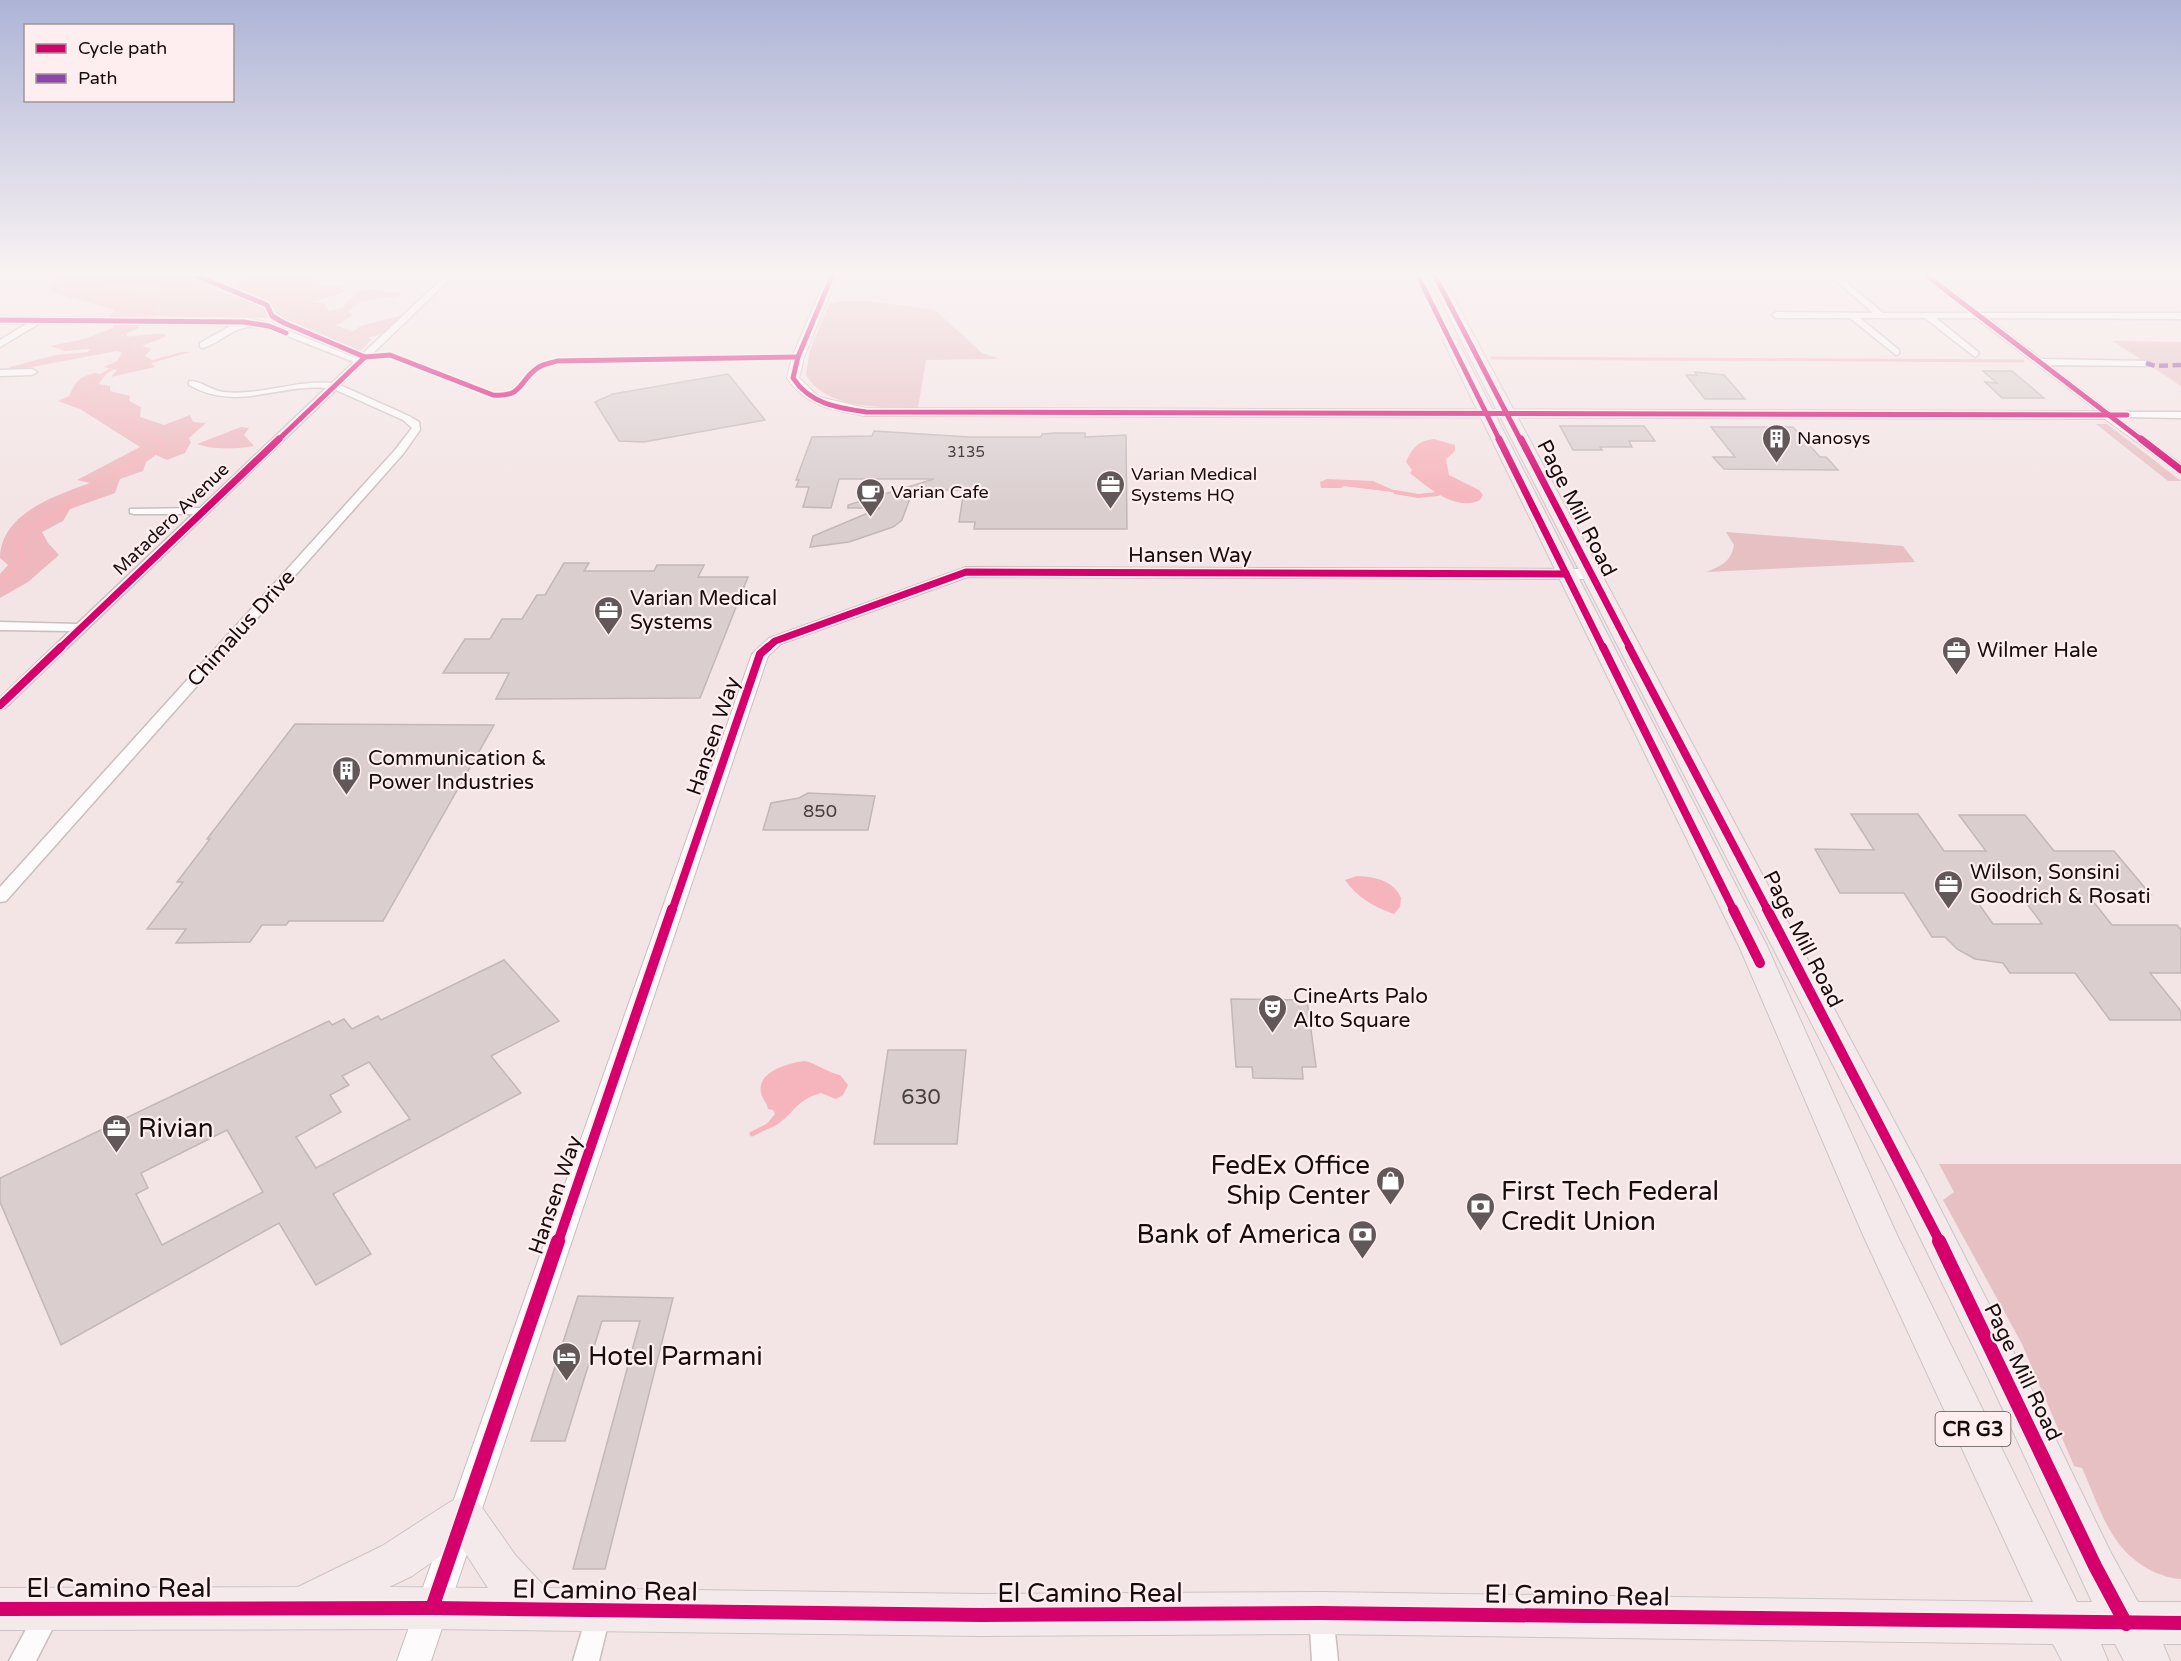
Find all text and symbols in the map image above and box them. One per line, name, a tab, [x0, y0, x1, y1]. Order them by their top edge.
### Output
legend	[24, 24, 234, 102]
text: Cycle path	[78, 37, 167, 59]
text: Path	[78, 67, 117, 89]
building icon: Nanosys	[1760, 422, 1792, 464]
place label: Nanosys	[1797, 427, 1870, 449]
street label: Page Mill Road	[1531, 436, 1622, 581]
house number: 3135	[947, 443, 985, 461]
street label: Matadero Avenue	[109, 458, 233, 580]
place label: Varian Medical Systems HQ	[1131, 463, 1257, 506]
office icon: Varian Medical Systems HQ	[1094, 468, 1126, 510]
cafe icon: Varian Cafe	[854, 476, 886, 518]
place label: Varian Cafe	[891, 481, 989, 503]
street label: Hansen Way	[1128, 543, 1252, 568]
street label: Chimalus Drive	[182, 565, 301, 692]
place label: Varian Medical Systems	[630, 586, 777, 635]
office icon: Varian Medical Systems	[593, 594, 625, 636]
office icon: Wilmer Hale	[1940, 634, 1972, 676]
place label: Wilmer Hale	[1977, 638, 2098, 663]
street label: Hansen Way	[681, 673, 745, 799]
place label: Communication & Power Industries	[368, 746, 547, 795]
building icon: Communication & Power Industries	[331, 754, 363, 796]
house number: 850	[803, 800, 837, 822]
place label: Wilson, Sonsini Goodrich & Rosati	[1970, 860, 2151, 909]
street label: Page Mill Road	[1757, 867, 1848, 1012]
office icon: Wilson, Sonsini Goodrich & Rosati	[1933, 868, 1965, 910]
place label: CineArts Palo Alto Square	[1293, 984, 1428, 1033]
theatre icon: CineArts Palo Alto Square	[1256, 992, 1288, 1034]
house number: 630	[901, 1085, 941, 1110]
office icon: Rivian	[101, 1112, 133, 1154]
place label: Rivian	[138, 1113, 214, 1144]
street label: Hansen Way	[523, 1132, 587, 1258]
place label: FedEx Office Ship Center	[1211, 1150, 1370, 1211]
shop icon: FedEx Office Ship Center	[1375, 1164, 1407, 1206]
place label: First Tech Federal Credit Union	[1501, 1176, 1719, 1237]
bank icon: First Tech Federal Credit Union	[1464, 1190, 1496, 1232]
bank icon: Bank of America	[1346, 1218, 1378, 1260]
place label: Bank of America	[1137, 1219, 1341, 1250]
street label: Page Mill Road	[1978, 1299, 2067, 1445]
hotel icon: Hotel Parmani	[551, 1340, 583, 1382]
place label: Hotel Parmani	[588, 1341, 763, 1372]
road number: CR G3	[1936, 1412, 2010, 1446]
street label: El Camino Real	[26, 1573, 212, 1604]
street label: El Camino Real	[512, 1573, 698, 1608]
street label: El Camino Real	[997, 1578, 1183, 1609]
street label: El Camino Real	[1484, 1578, 1670, 1613]

